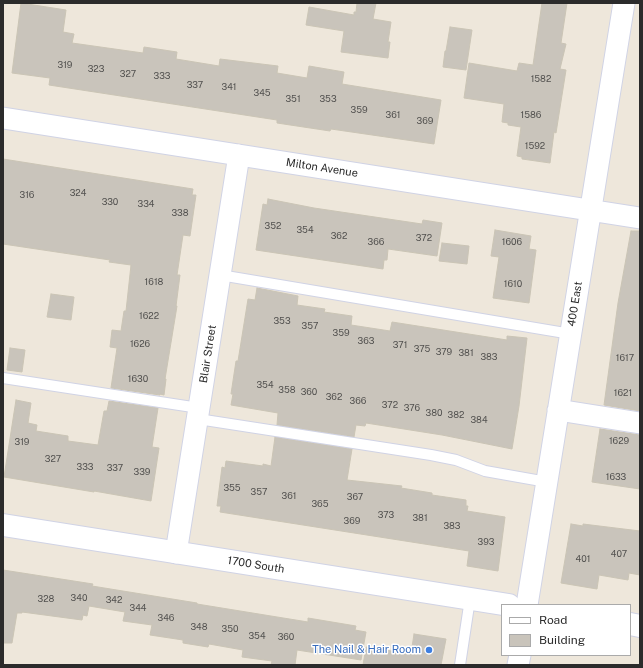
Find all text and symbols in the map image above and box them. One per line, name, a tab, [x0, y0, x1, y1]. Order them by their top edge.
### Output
house number: 319	[58, 60, 72, 70]
house number: 323	[88, 64, 104, 74]
house number: 327	[120, 69, 136, 79]
house number: 333	[154, 71, 170, 81]
house number: 1582	[531, 74, 551, 84]
house number: 337	[187, 80, 203, 90]
house number: 341	[222, 82, 236, 92]
house number: 345	[254, 88, 270, 98]
house number: 351	[285, 94, 301, 104]
house number: 353	[319, 94, 337, 104]
house number: 359	[350, 105, 368, 115]
house number: 361	[386, 110, 400, 120]
house number: 1586	[521, 110, 541, 120]
house number: 369	[417, 116, 433, 126]
house number: 1592	[525, 141, 545, 151]
street label: Milton Avenue	[285, 156, 359, 180]
house number: 324	[70, 188, 86, 198]
house number: 316	[20, 190, 34, 200]
house number: 330	[102, 197, 118, 207]
house number: 334	[138, 199, 154, 209]
house number: 338	[171, 208, 189, 218]
house number: 352	[265, 221, 281, 231]
house number: 354	[296, 225, 314, 235]
house number: 362	[331, 231, 347, 241]
house number: 372	[416, 233, 432, 243]
house number: 366	[368, 237, 384, 247]
house number: 1606	[502, 237, 522, 247]
house number: 1618	[145, 277, 163, 287]
house number: 1610	[504, 279, 522, 289]
street label: 400 East	[565, 281, 585, 327]
house number: 1622	[139, 311, 159, 321]
house number: 353	[273, 316, 291, 326]
house number: 357	[302, 321, 318, 331]
street label: Blair Street	[197, 324, 219, 384]
house number: 359	[332, 328, 350, 338]
house number: 363	[358, 336, 374, 346]
house number: 1626	[130, 339, 150, 349]
house number: 371	[393, 340, 407, 350]
house number: 375	[414, 344, 430, 354]
house number: 379	[436, 347, 452, 357]
house number: 381	[458, 348, 474, 358]
house number: 383	[480, 352, 498, 362]
house number: 1617	[616, 353, 634, 363]
house number: 1630	[128, 374, 148, 384]
house number: 354	[256, 380, 274, 390]
house number: 358	[278, 385, 296, 395]
house number: 360	[301, 387, 317, 397]
house number: 1621	[614, 388, 632, 398]
house number: 362	[326, 392, 342, 402]
house number: 366	[350, 396, 366, 406]
house number: 372	[382, 400, 398, 410]
house number: 376	[404, 403, 420, 413]
house number: 380	[426, 408, 442, 418]
house number: 382	[448, 410, 464, 420]
house number: 384	[470, 415, 488, 425]
house number: 1629	[609, 436, 629, 446]
house number: 319	[15, 437, 29, 447]
house number: 327	[45, 454, 61, 464]
house number: 333	[77, 462, 93, 472]
house number: 337	[107, 463, 123, 473]
house number: 339	[134, 467, 150, 477]
house number: 1633	[606, 472, 626, 482]
house number: 355	[223, 483, 241, 493]
house number: 357	[251, 487, 267, 497]
house number: 361	[282, 491, 296, 501]
house number: 367	[347, 492, 363, 502]
house number: 365	[312, 499, 328, 509]
house number: 373	[378, 510, 394, 520]
house number: 381	[412, 513, 428, 523]
house number: 369	[344, 516, 360, 526]
house number: 383	[443, 521, 461, 531]
house number: 393	[478, 537, 494, 547]
house number: 407	[611, 549, 627, 559]
street label: 1700 South	[227, 554, 285, 576]
house number: 401	[576, 554, 590, 564]
house number: 340	[71, 593, 87, 603]
house number: 328	[38, 594, 54, 604]
house number: 342	[106, 595, 122, 605]
house number: 344	[130, 603, 146, 613]
legend	[501, 604, 631, 656]
house number: 346	[158, 613, 174, 623]
text: Road	[539, 613, 567, 627]
house number: 348	[190, 622, 208, 632]
house number: 350	[222, 624, 238, 634]
house number: 354	[248, 631, 266, 641]
house number: 360	[278, 632, 294, 642]
text: Building	[539, 633, 585, 647]
place label: The Nail & Hair Room	[312, 643, 421, 657]
marker: The Nail & Hair Room	[424, 645, 434, 655]

